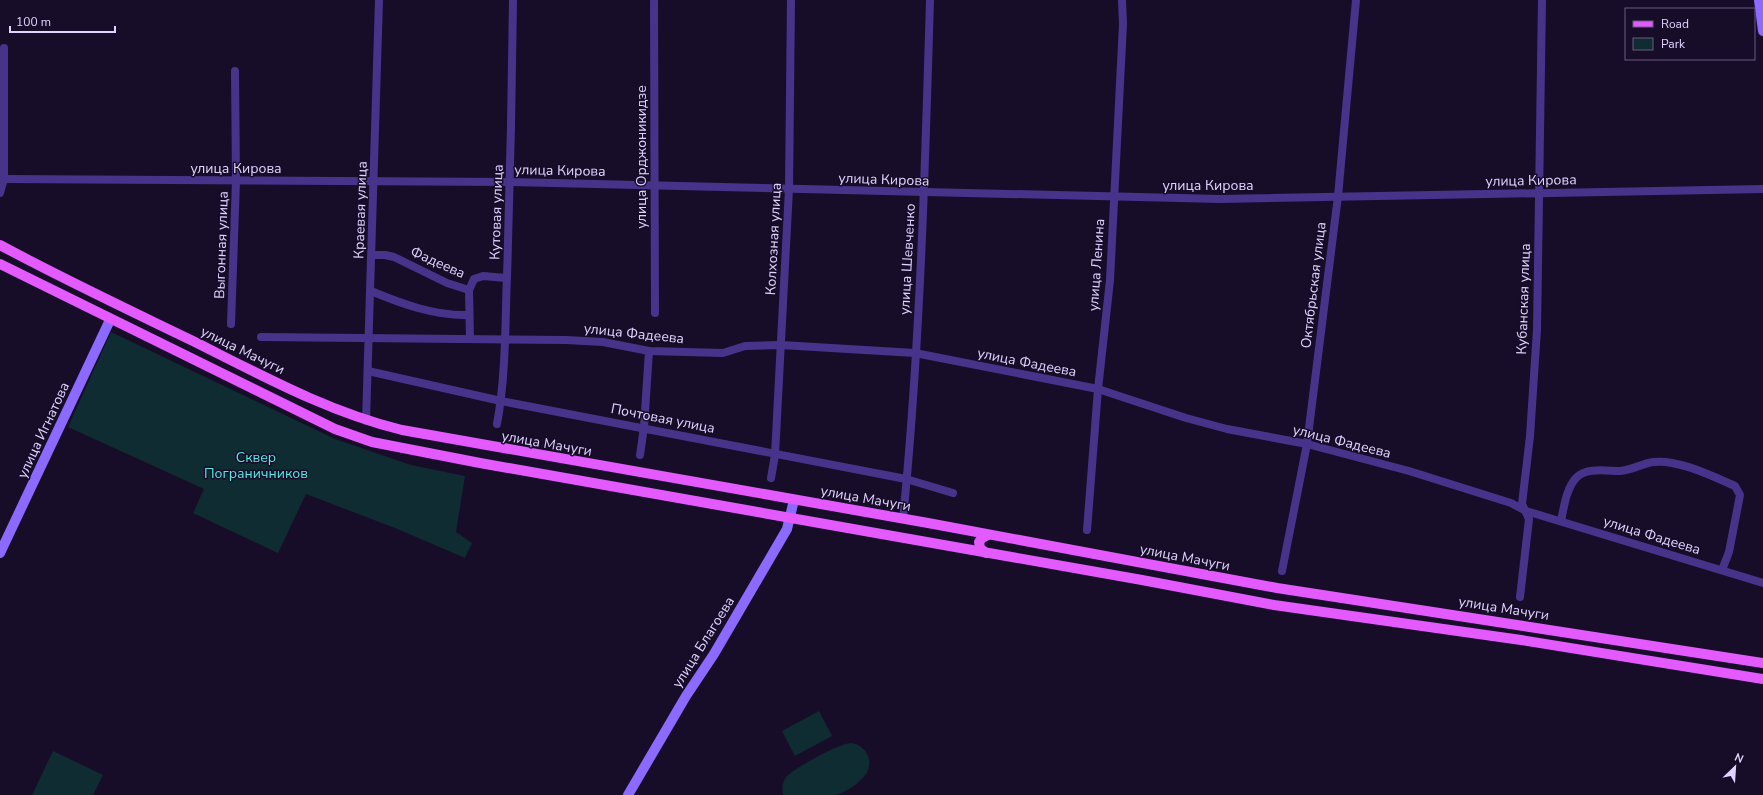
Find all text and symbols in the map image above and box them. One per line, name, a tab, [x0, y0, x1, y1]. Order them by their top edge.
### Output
scale bar	[10, 8, 115, 34]
legend	[1625, 8, 1755, 60]
text: 100 m	[16, 14, 51, 30]
text: Road	[1661, 16, 1689, 32]
text: Park	[1661, 36, 1686, 52]
street label: улица Орджоникидзе	[632, 85, 651, 229]
street label: улица Кирова	[190, 159, 282, 178]
street label: улица Кирова	[514, 160, 606, 181]
street label: Краевая улица	[349, 161, 372, 259]
street label: Кутовая улица	[485, 164, 508, 260]
street label: улица Кирова	[838, 168, 930, 191]
street label: улица Кирова	[1485, 170, 1577, 191]
street label: улица Кирова	[1162, 176, 1254, 195]
street label: Колхозная улица	[761, 182, 786, 296]
street label: Выгонная улица	[210, 191, 233, 299]
street label: улица Шевченко	[895, 203, 920, 315]
street label: улица Ленина	[1084, 218, 1109, 312]
street label: Октябрьская улица	[1296, 221, 1331, 349]
street label: Фадеева	[407, 242, 468, 283]
street label: Кубанская улица	[1512, 243, 1535, 355]
street label: улица Фадеева	[583, 319, 685, 348]
street label: улица Мачуги	[197, 322, 288, 379]
street label: улица Фадеева	[976, 344, 1078, 381]
street label: улица Игнатова	[13, 379, 74, 481]
street label: Почтовая улица	[609, 399, 717, 438]
street label: улица Фадеева	[1291, 420, 1393, 463]
street label: улица Мачуги	[500, 426, 594, 461]
park label: Сквер Пограничников	[204, 448, 308, 483]
street label: улица Мачуги	[819, 481, 913, 516]
street label: улица Фадеева	[1601, 512, 1703, 559]
street label: улица Мачуги	[1138, 539, 1232, 576]
street label: улица Мачуги	[1457, 592, 1551, 625]
street label: улица Благоева	[668, 593, 739, 692]
north arrow	[1715, 747, 1755, 787]
text: N	[1732, 750, 1746, 767]

